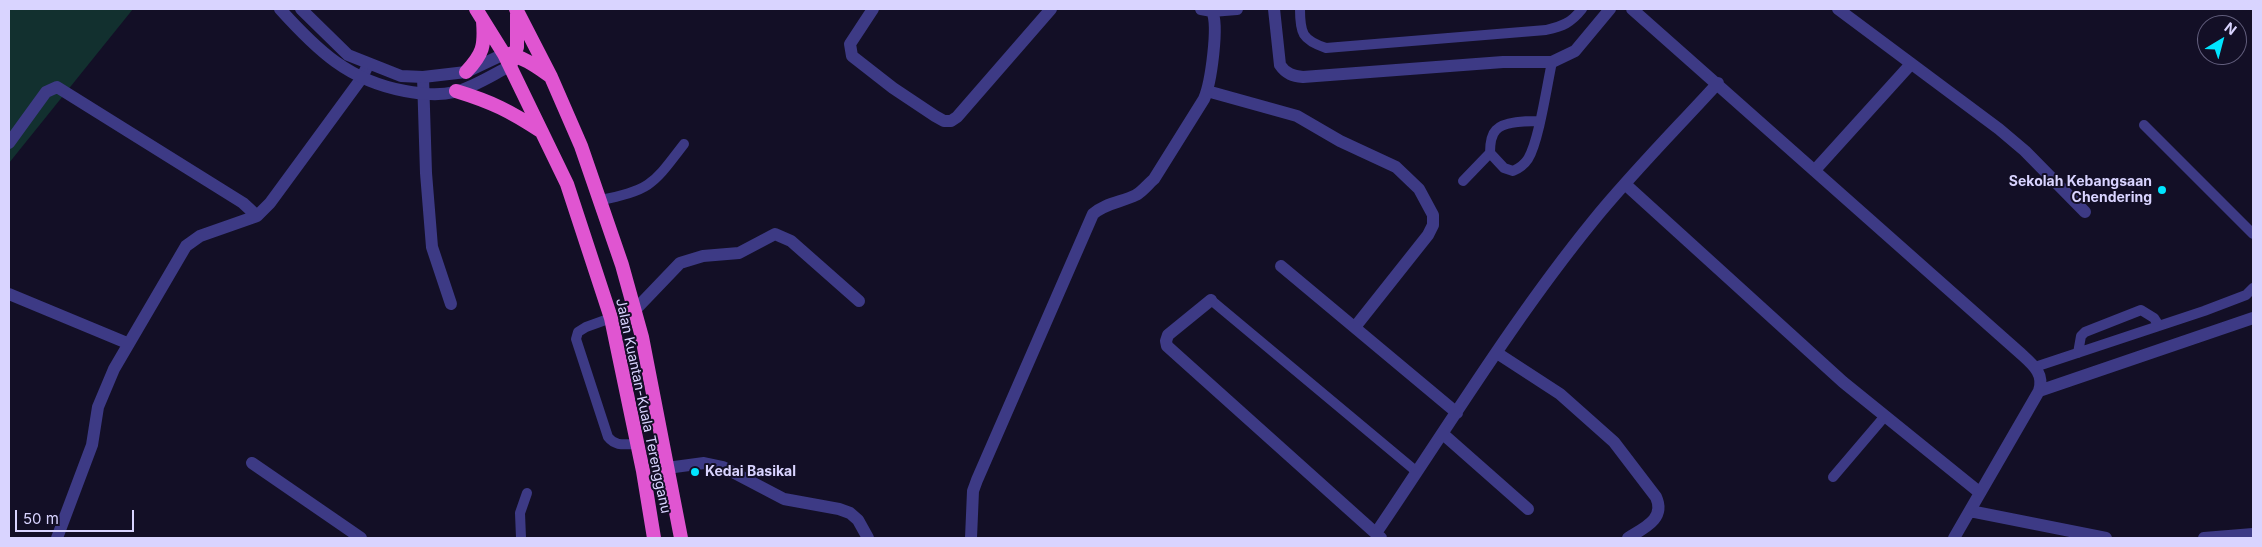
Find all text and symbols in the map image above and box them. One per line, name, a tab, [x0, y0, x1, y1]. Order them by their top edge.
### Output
north arrow	[2197, 15, 2247, 65]
text: N	[2221, 18, 2240, 38]
place label: Sekolah Kebangsaan Chendering	[2009, 174, 2152, 206]
marker: Sekolah Kebangsaan Chendering	[2156, 184, 2168, 196]
street label: Jalan Kuantan-Kuala Terengganu	[612, 297, 674, 515]
place label: Kedai Basikal	[705, 464, 796, 480]
marker: Kedai Basikal	[689, 466, 701, 478]
scale bar	[18, 500, 136, 532]
text: 50 m	[23, 509, 59, 528]

